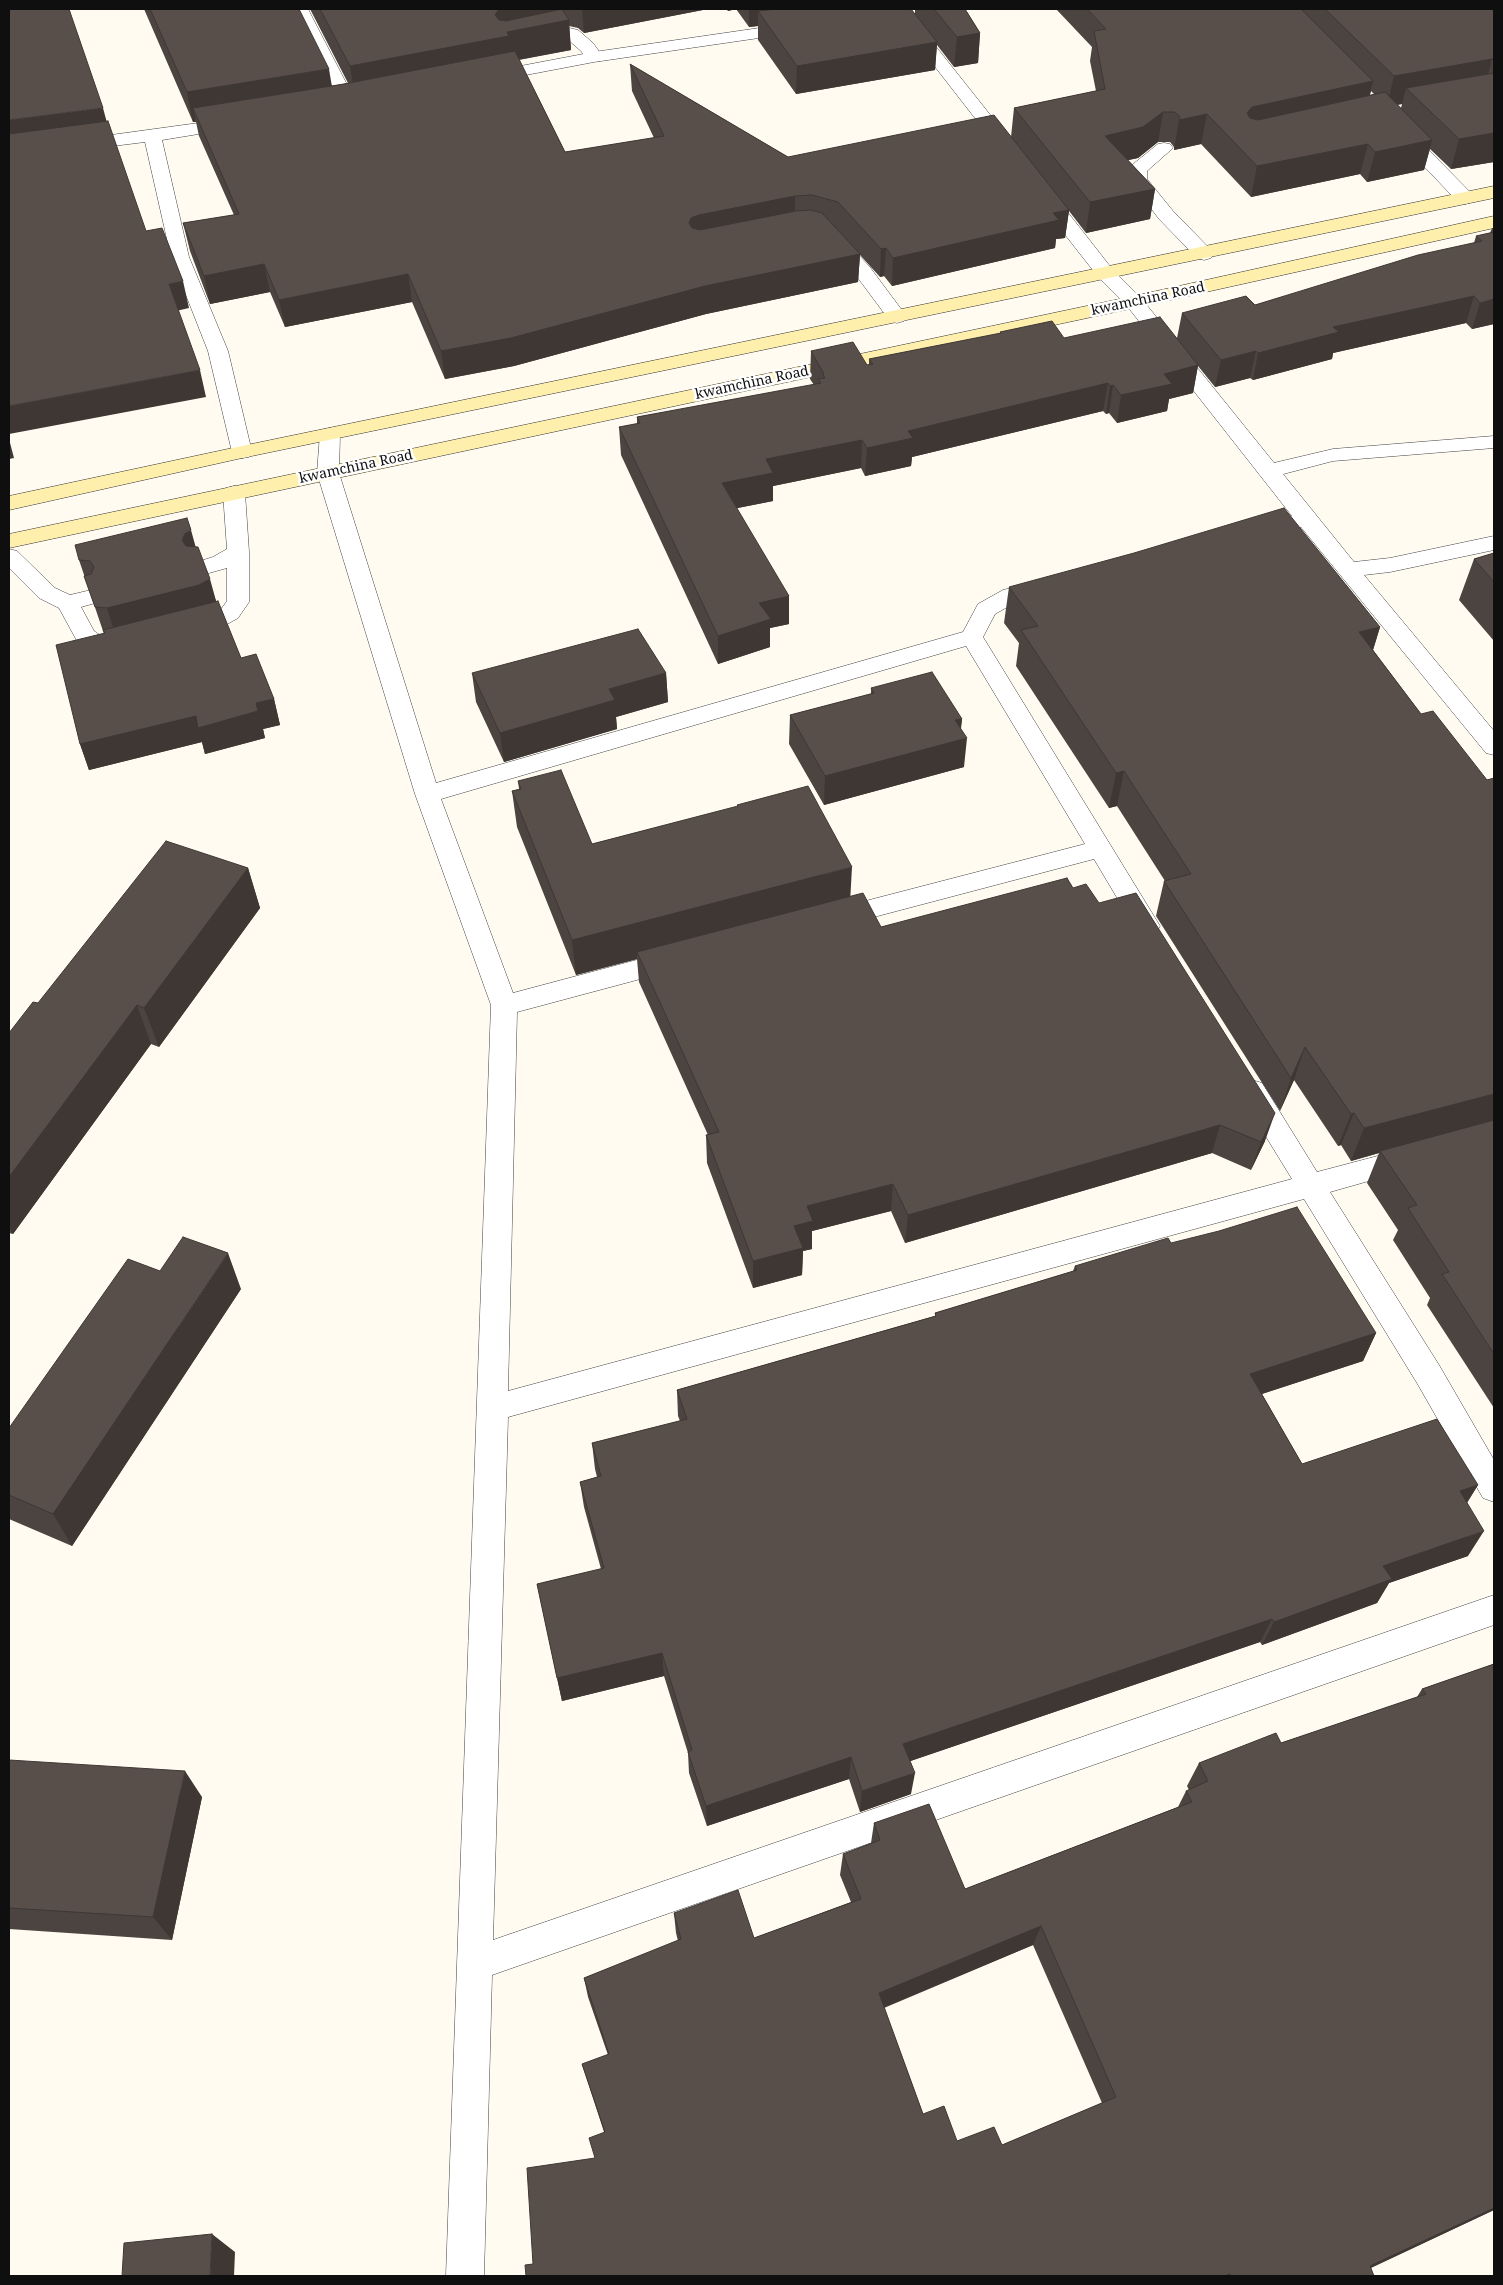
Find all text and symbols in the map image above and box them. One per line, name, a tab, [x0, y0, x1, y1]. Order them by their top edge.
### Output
street label: kwamchina Road	[1090, 279, 1206, 319]
street label: kwamchina Road	[694, 363, 810, 403]
street label: kwamchina Road	[298, 447, 414, 487]

